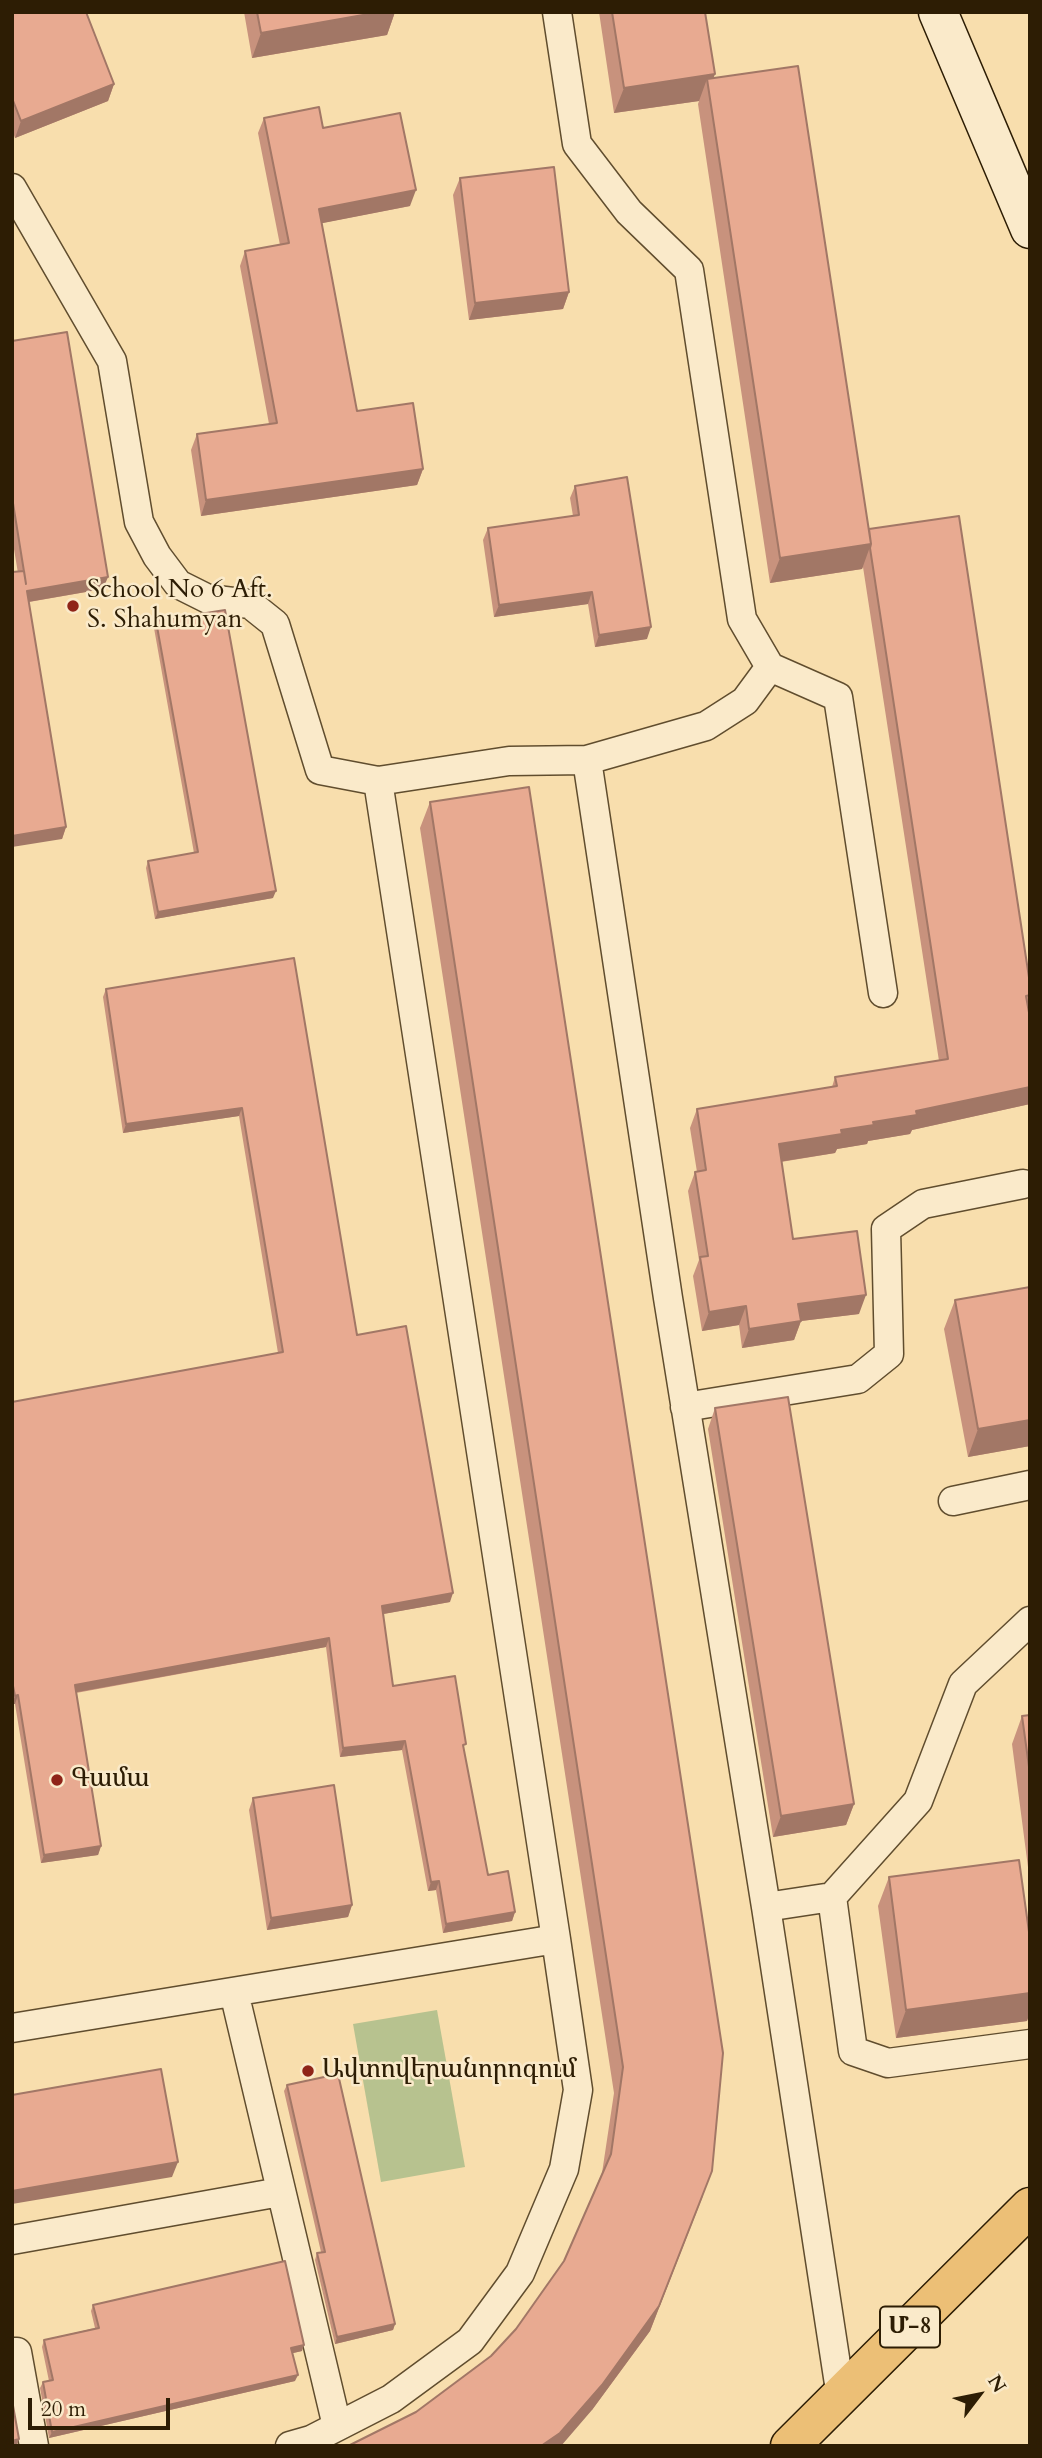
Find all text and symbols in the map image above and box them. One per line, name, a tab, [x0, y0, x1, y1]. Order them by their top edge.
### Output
place label: School No 6 Aft. S. Shahumyan	[87, 575, 273, 636]
marker: School No 6 Aft. S. Shahumyan	[65, 598, 81, 614]
place label: Գամա	[71, 1764, 150, 1796]
marker: Գամա	[49, 1772, 65, 1788]
place label: Ավտովերանորոգում	[322, 2055, 576, 2087]
marker: Ավտովերանորոգում	[300, 2063, 316, 2079]
road number: Մ-8	[880, 2306, 940, 2348]
north arrow	[944, 2360, 1014, 2430]
text: N	[981, 2370, 1012, 2398]
scale bar	[32, 2384, 173, 2428]
text: 20 m	[41, 2395, 86, 2424]

